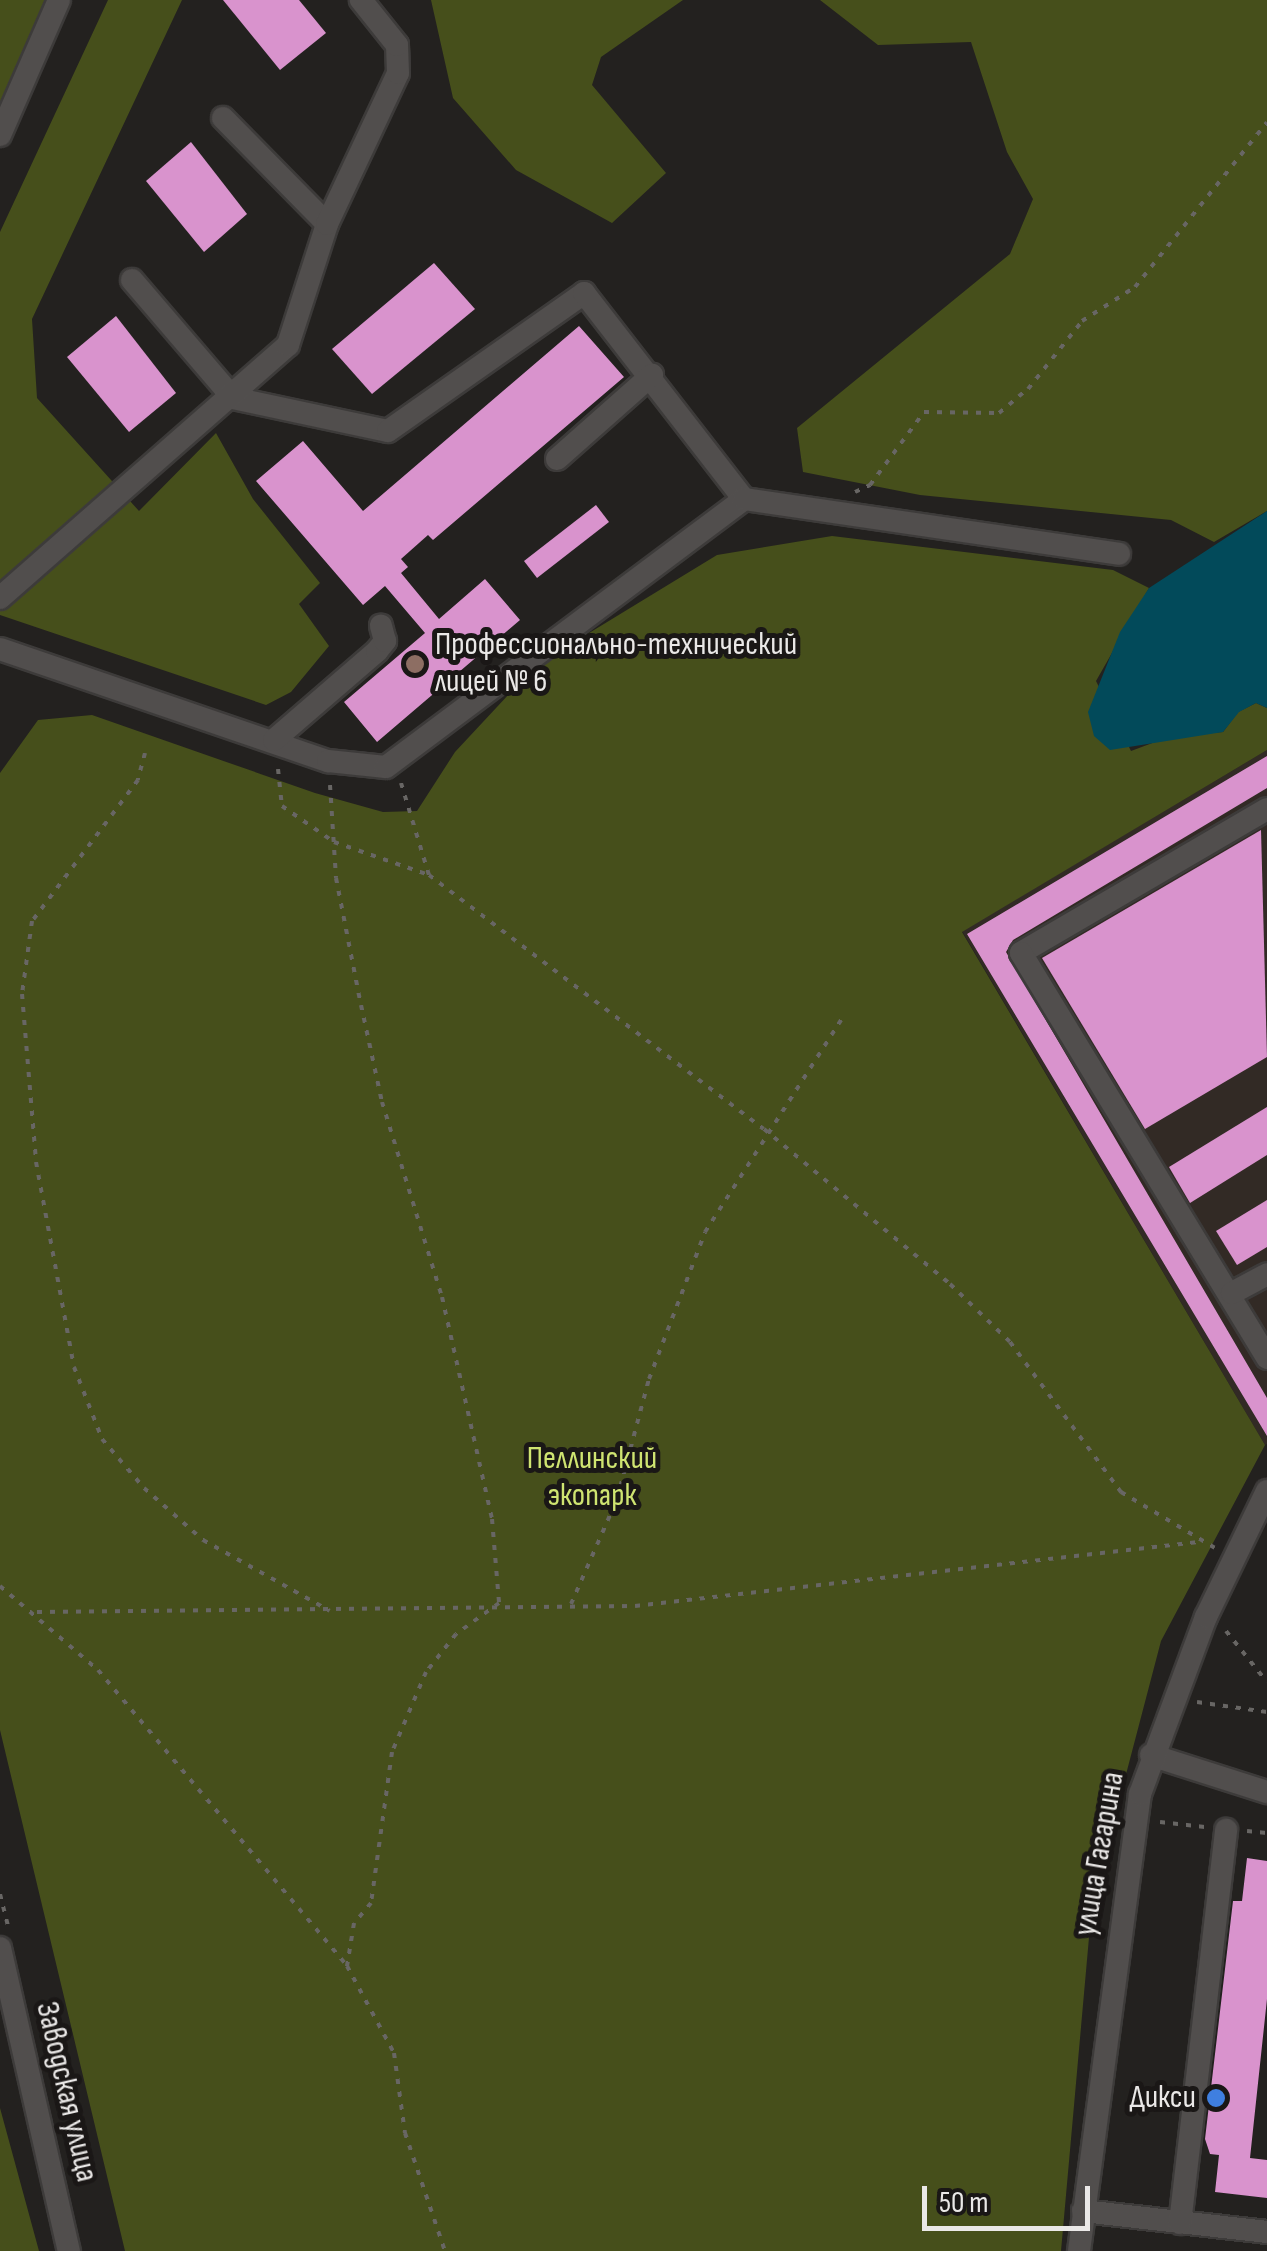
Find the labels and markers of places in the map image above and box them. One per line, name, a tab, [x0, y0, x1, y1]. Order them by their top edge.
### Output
place label: Профессионально-технический лицей № 6	[435, 627, 797, 702]
marker: Профессионально-технический лицей № 6	[404, 653, 426, 675]
place label: Дикси	[1129, 2079, 1196, 2117]
marker: Дикси	[1205, 2087, 1227, 2109]

